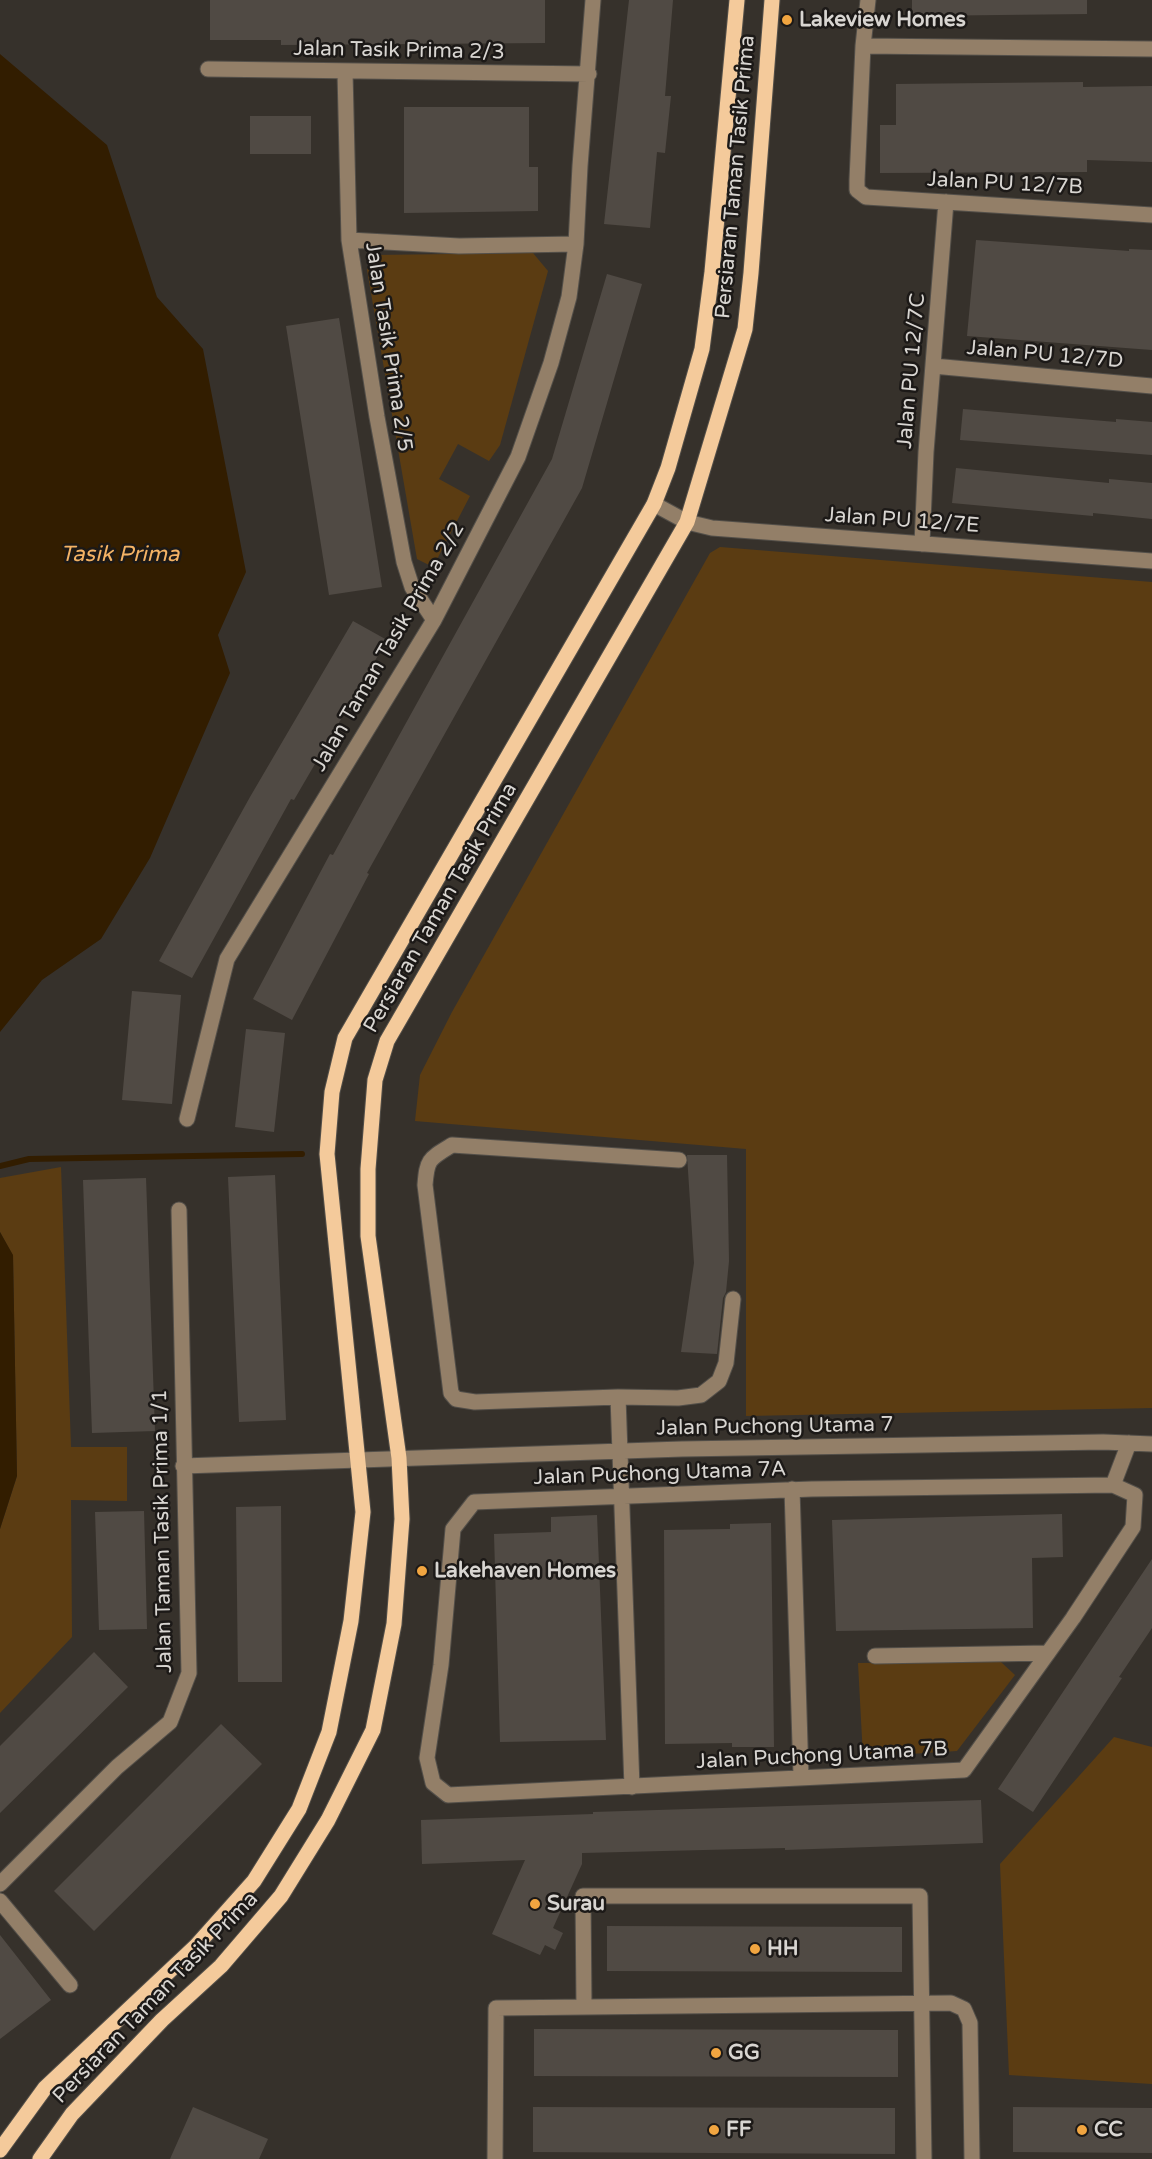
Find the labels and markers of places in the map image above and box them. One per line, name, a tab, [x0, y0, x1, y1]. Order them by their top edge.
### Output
place label: Lakeview Homes	[799, 7, 966, 33]
marker: Lakeview Homes	[780, 13, 794, 27]
place label: Lakehaven Homes	[434, 1558, 616, 1584]
marker: Lakehaven Homes	[415, 1564, 429, 1578]
place label: Surau	[547, 1891, 605, 1917]
marker: Surau	[528, 1897, 542, 1911]
place label: HH	[767, 1936, 799, 1962]
marker: HH	[748, 1942, 762, 1956]
place label: GG	[728, 2040, 760, 2066]
marker: GG	[709, 2046, 723, 2060]
place label: FF	[726, 2117, 752, 2143]
place label: CC	[1094, 2117, 1123, 2143]
marker: FF	[707, 2123, 721, 2137]
marker: CC	[1075, 2123, 1089, 2137]

